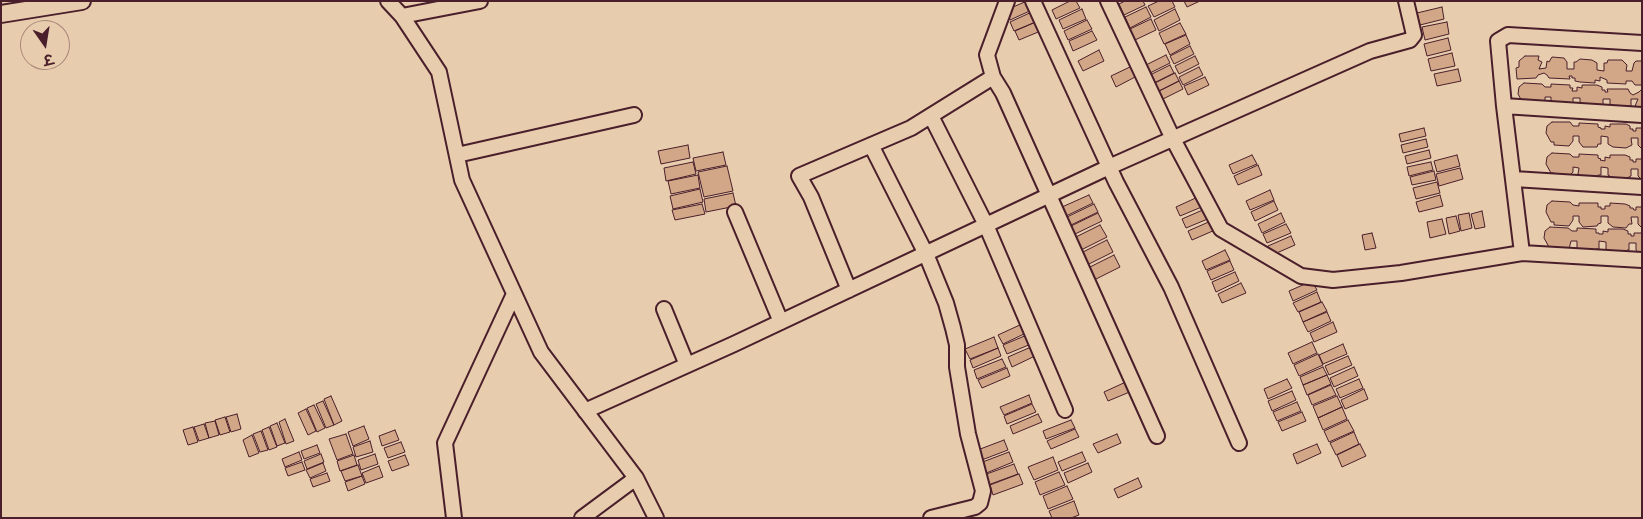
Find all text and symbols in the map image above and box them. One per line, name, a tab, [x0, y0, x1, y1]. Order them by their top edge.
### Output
north arrow	[20, 20, 70, 70]
text: उ	[42, 50, 55, 68]

